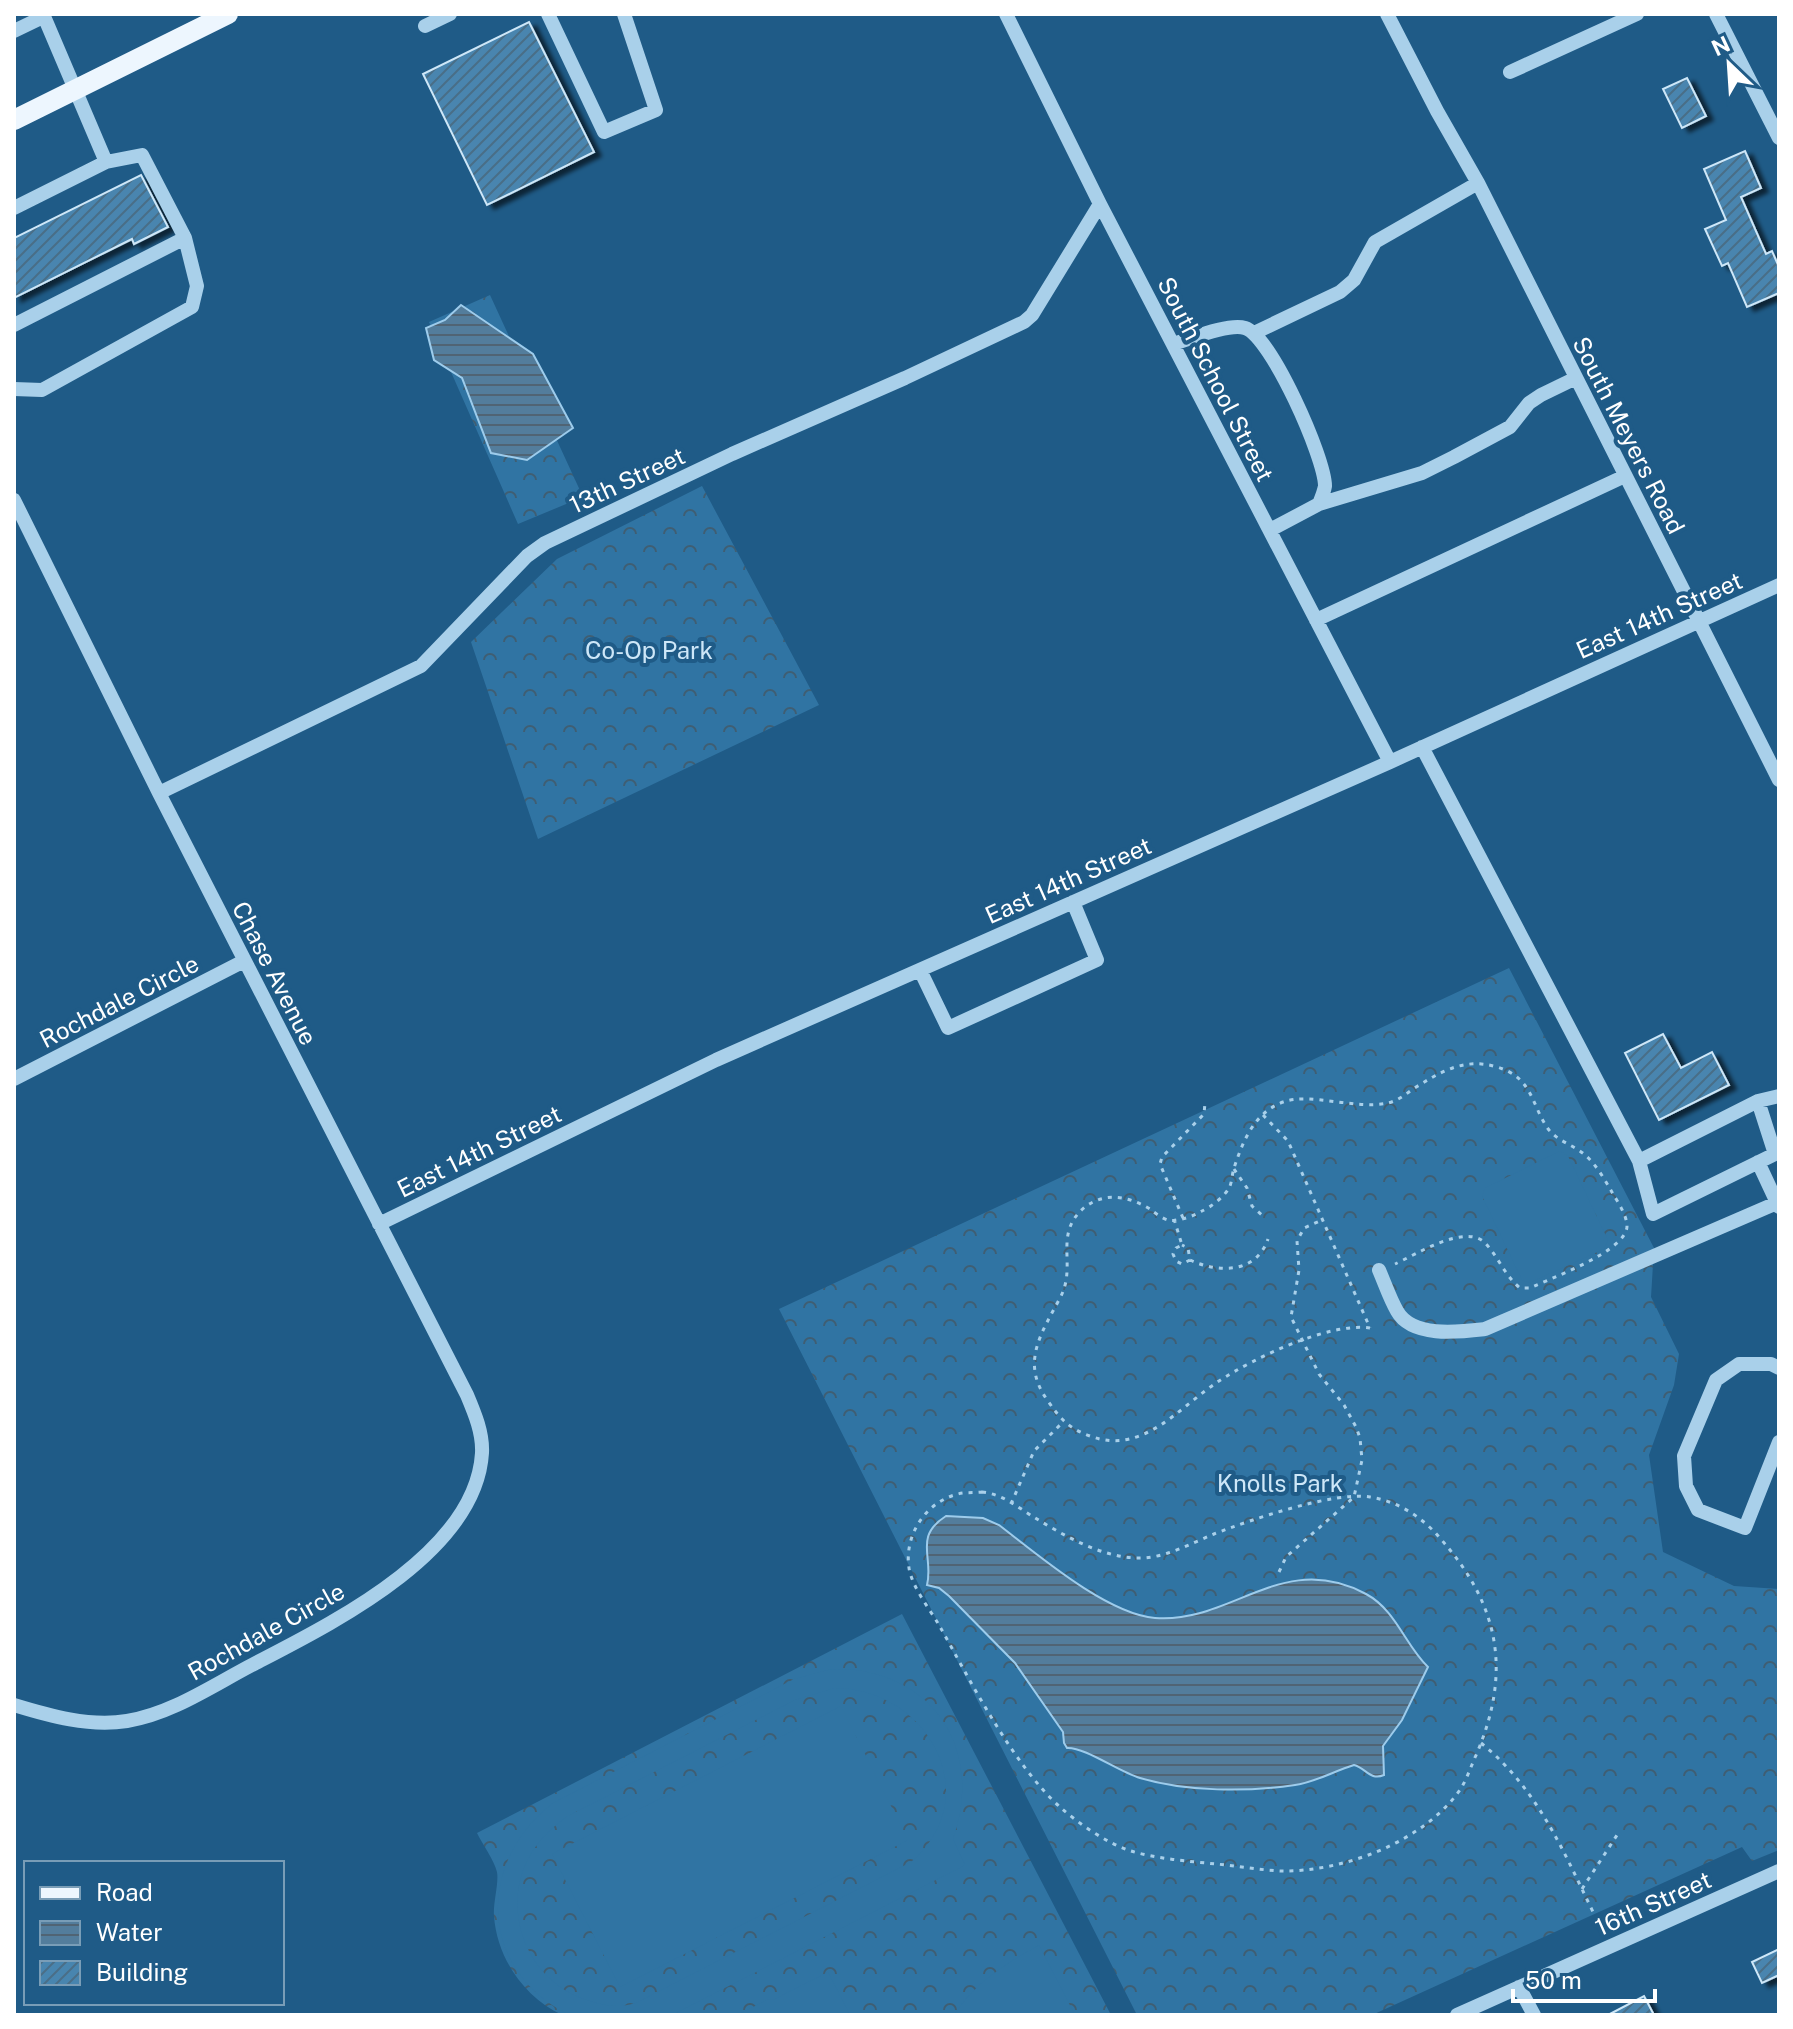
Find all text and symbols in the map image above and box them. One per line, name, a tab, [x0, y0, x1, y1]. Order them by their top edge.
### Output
north arrow	[1689, 24, 1769, 104]
text: N	[1707, 30, 1734, 61]
street label: South School Street	[1152, 272, 1280, 486]
street label: South Meyers Road	[1567, 332, 1691, 538]
street label: 13th Street	[565, 441, 689, 519]
street label: East 14th Street	[1572, 566, 1746, 664]
park label: Co-Op Park	[585, 636, 713, 664]
street label: East 14th Street	[981, 831, 1155, 929]
street label: Chase Avenue	[227, 897, 323, 1049]
street label: Rochdale Circle	[35, 949, 203, 1053]
street label: East 14th Street	[392, 1099, 566, 1203]
park label: Knolls Park	[1217, 1469, 1343, 1497]
street label: Rochdale Circle	[183, 1576, 349, 1686]
legend	[24, 1861, 284, 2005]
street label: 16th Street	[1591, 1865, 1715, 1941]
text: Road	[96, 1878, 153, 1906]
text: Water	[96, 1918, 163, 1946]
scale bar	[1513, 1953, 1655, 2003]
text: Building	[96, 1958, 188, 1986]
text: 50 m	[1525, 1966, 1582, 1994]

